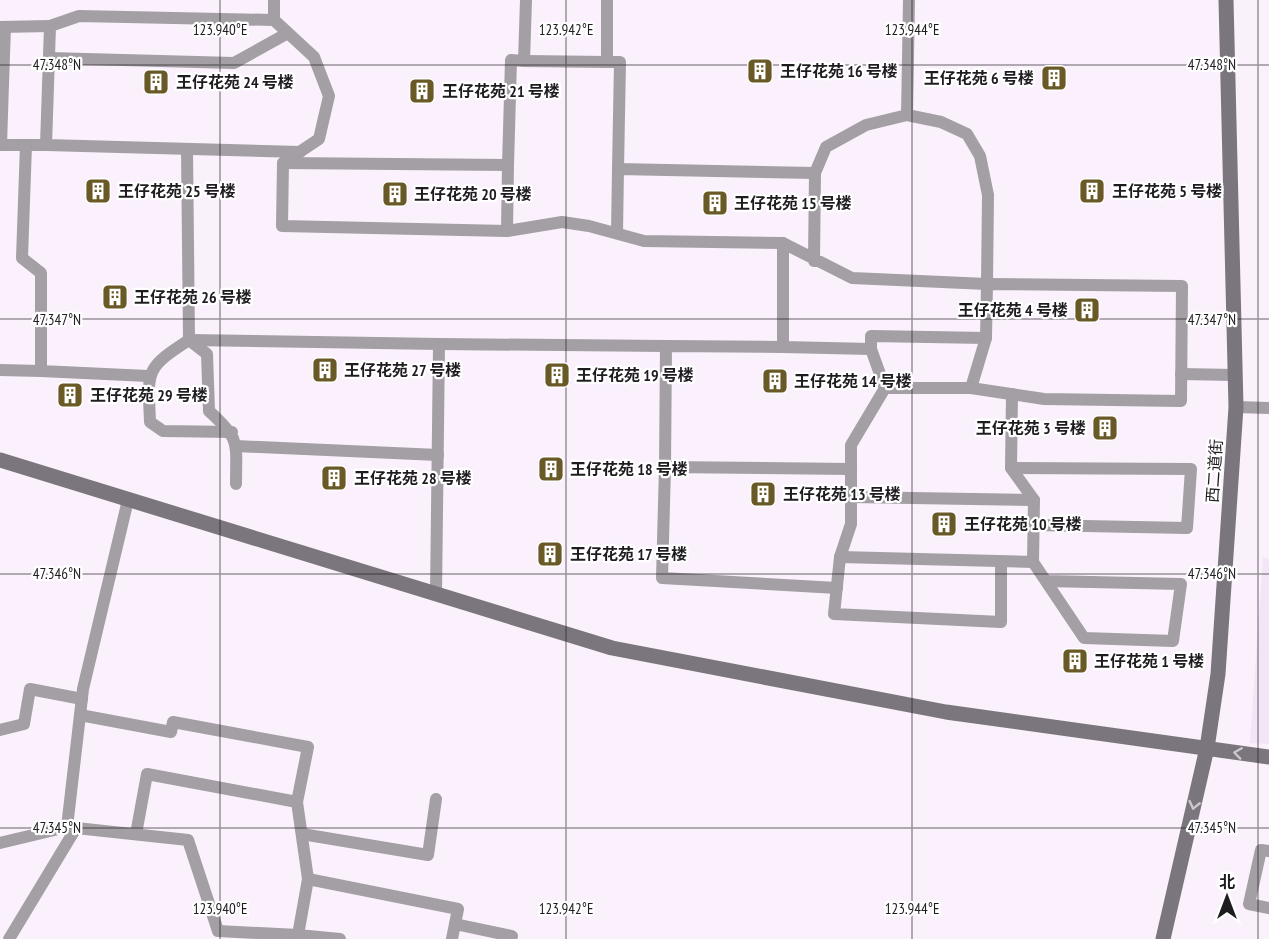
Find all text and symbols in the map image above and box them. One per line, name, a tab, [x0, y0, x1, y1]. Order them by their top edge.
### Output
text: 123.940°E	[193, 20, 247, 39]
text: 123.942°E	[539, 20, 593, 39]
text: 123.944°E	[885, 20, 939, 39]
text: 47.348°N	[33, 55, 81, 74]
text: 47.348°N	[1188, 55, 1236, 74]
building icon: 王仔花苑 16 号楼	[745, 56, 775, 86]
place label: 王仔花苑 16 号楼	[780, 61, 898, 81]
building icon: 王仔花苑 6 号楼	[1039, 63, 1069, 93]
building icon: 王仔花苑 24 号楼	[141, 67, 171, 97]
place label: 王仔花苑 6 号楼	[924, 68, 1034, 88]
place label: 王仔花苑 24 号楼	[176, 72, 294, 92]
building icon: 王仔花苑 21 号楼	[407, 76, 437, 106]
place label: 王仔花苑 21 号楼	[442, 81, 560, 101]
building icon: 王仔花苑 25 号楼	[83, 176, 113, 206]
building icon: 王仔花苑 5 号楼	[1077, 176, 1107, 206]
building icon: 王仔花苑 20 号楼	[380, 179, 410, 209]
place label: 王仔花苑 25 号楼	[118, 181, 236, 201]
place label: 王仔花苑 5 号楼	[1112, 181, 1222, 201]
place label: 王仔花苑 20 号楼	[414, 184, 532, 204]
building icon: 王仔花苑 15 号楼	[700, 188, 730, 218]
place label: 王仔花苑 15 号楼	[734, 193, 852, 213]
building icon: 王仔花苑 26 号楼	[100, 282, 130, 312]
place label: 王仔花苑 26 号楼	[134, 287, 252, 307]
building icon: 王仔花苑 4 号楼	[1072, 295, 1102, 325]
place label: 王仔花苑 4 号楼	[958, 300, 1068, 320]
text: 47.347°N	[33, 310, 81, 329]
text: 47.347°N	[1188, 310, 1236, 329]
building icon: 王仔花苑 27 号楼	[310, 355, 340, 385]
place label: 王仔花苑 27 号楼	[344, 360, 461, 380]
building icon: 王仔花苑 19 号楼	[542, 360, 572, 390]
place label: 王仔花苑 19 号楼	[576, 365, 694, 385]
building icon: 王仔花苑 14 号楼	[760, 366, 790, 396]
place label: 王仔花苑 14 号楼	[794, 371, 912, 391]
building icon: 王仔花苑 29 号楼	[55, 380, 85, 410]
place label: 王仔花苑 29 号楼	[90, 385, 208, 405]
building icon: 王仔花苑 3 号楼	[1090, 413, 1120, 443]
place label: 王仔花苑 3 号楼	[976, 418, 1086, 438]
street label: 西二道街	[1202, 438, 1226, 504]
building icon: 王仔花苑 18 号楼	[536, 454, 566, 484]
place label: 王仔花苑 18 号楼	[570, 459, 688, 479]
building icon: 王仔花苑 28 号楼	[319, 463, 349, 493]
place label: 王仔花苑 28 号楼	[354, 468, 472, 488]
building icon: 王仔花苑 13 号楼	[748, 479, 778, 509]
place label: 王仔花苑 13 号楼	[783, 484, 901, 504]
building icon: 王仔花苑 10 号楼	[929, 509, 959, 539]
place label: 王仔花苑 10 号楼	[964, 514, 1082, 534]
building icon: 王仔花苑 17 号楼	[535, 539, 565, 569]
place label: 王仔花苑 17 号楼	[570, 544, 687, 564]
text: 47.346°N	[33, 564, 81, 583]
text: 47.346°N	[1188, 564, 1236, 583]
building icon: 王仔花苑 1 号楼	[1060, 646, 1090, 676]
place label: 王仔花苑 1 号楼	[1094, 651, 1204, 671]
one-way arrow	[1233, 747, 1242, 759]
one-way arrow	[1188, 800, 1201, 810]
text: 47.345°N	[33, 818, 81, 837]
text: 47.345°N	[1188, 818, 1236, 837]
north arrow	[1197, 867, 1257, 927]
text: 北	[1219, 872, 1235, 892]
text: 123.940°E	[193, 899, 247, 918]
text: 123.942°E	[539, 899, 593, 918]
text: 123.944°E	[885, 899, 939, 918]

